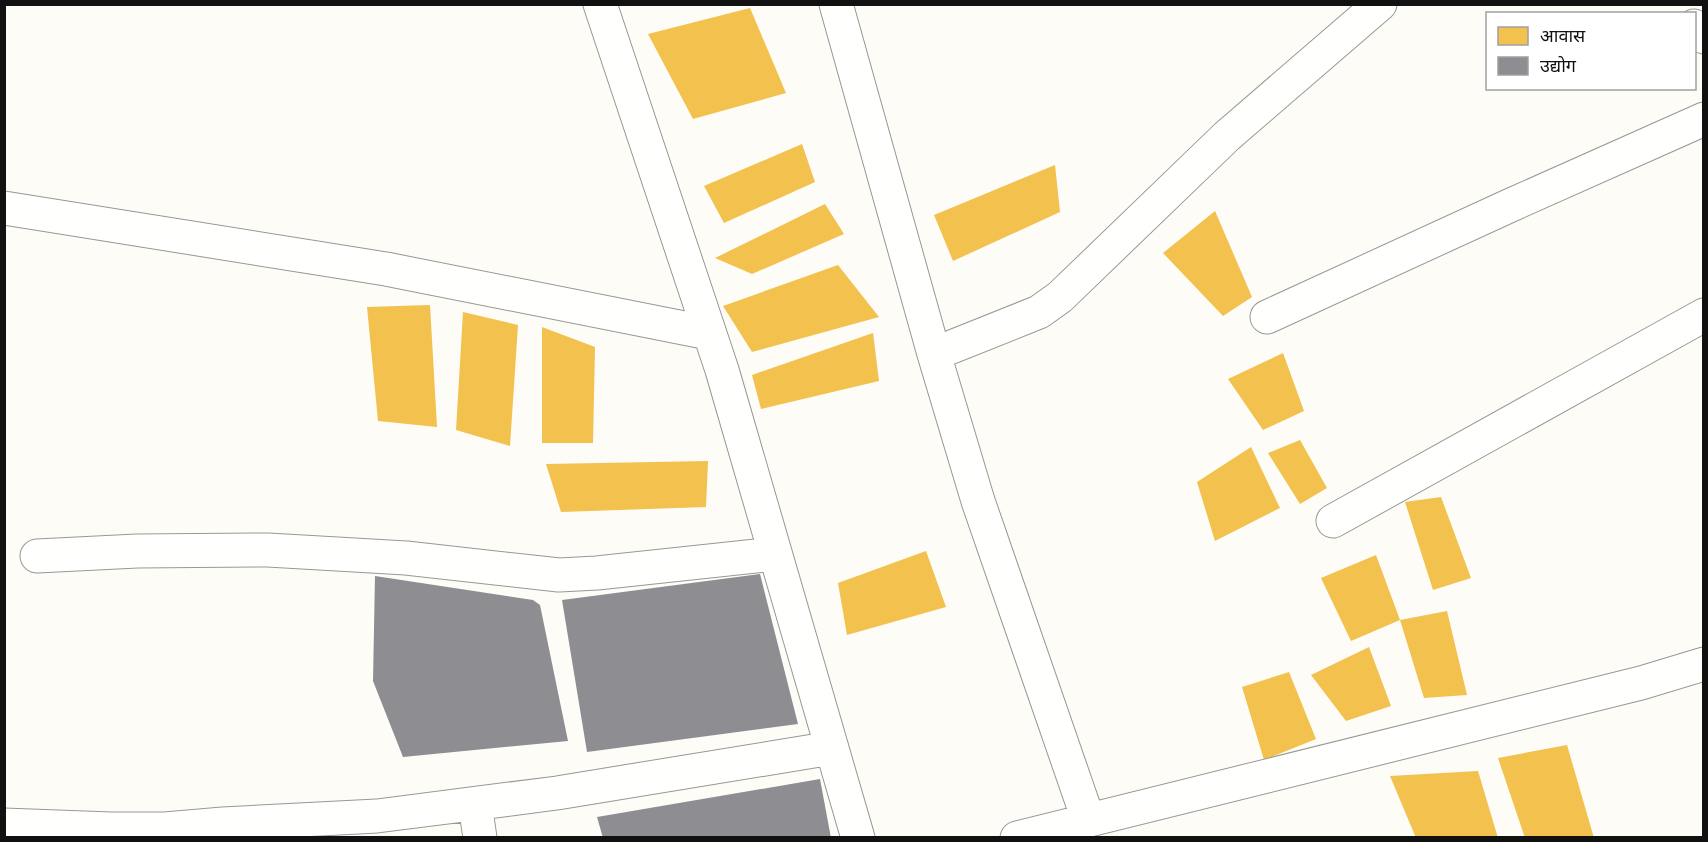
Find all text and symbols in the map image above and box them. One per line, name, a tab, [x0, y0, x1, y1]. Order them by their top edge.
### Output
legend	[1486, 12, 1696, 90]
text: आवास	[1540, 24, 1586, 47]
text: उद्योग	[1540, 54, 1577, 77]

